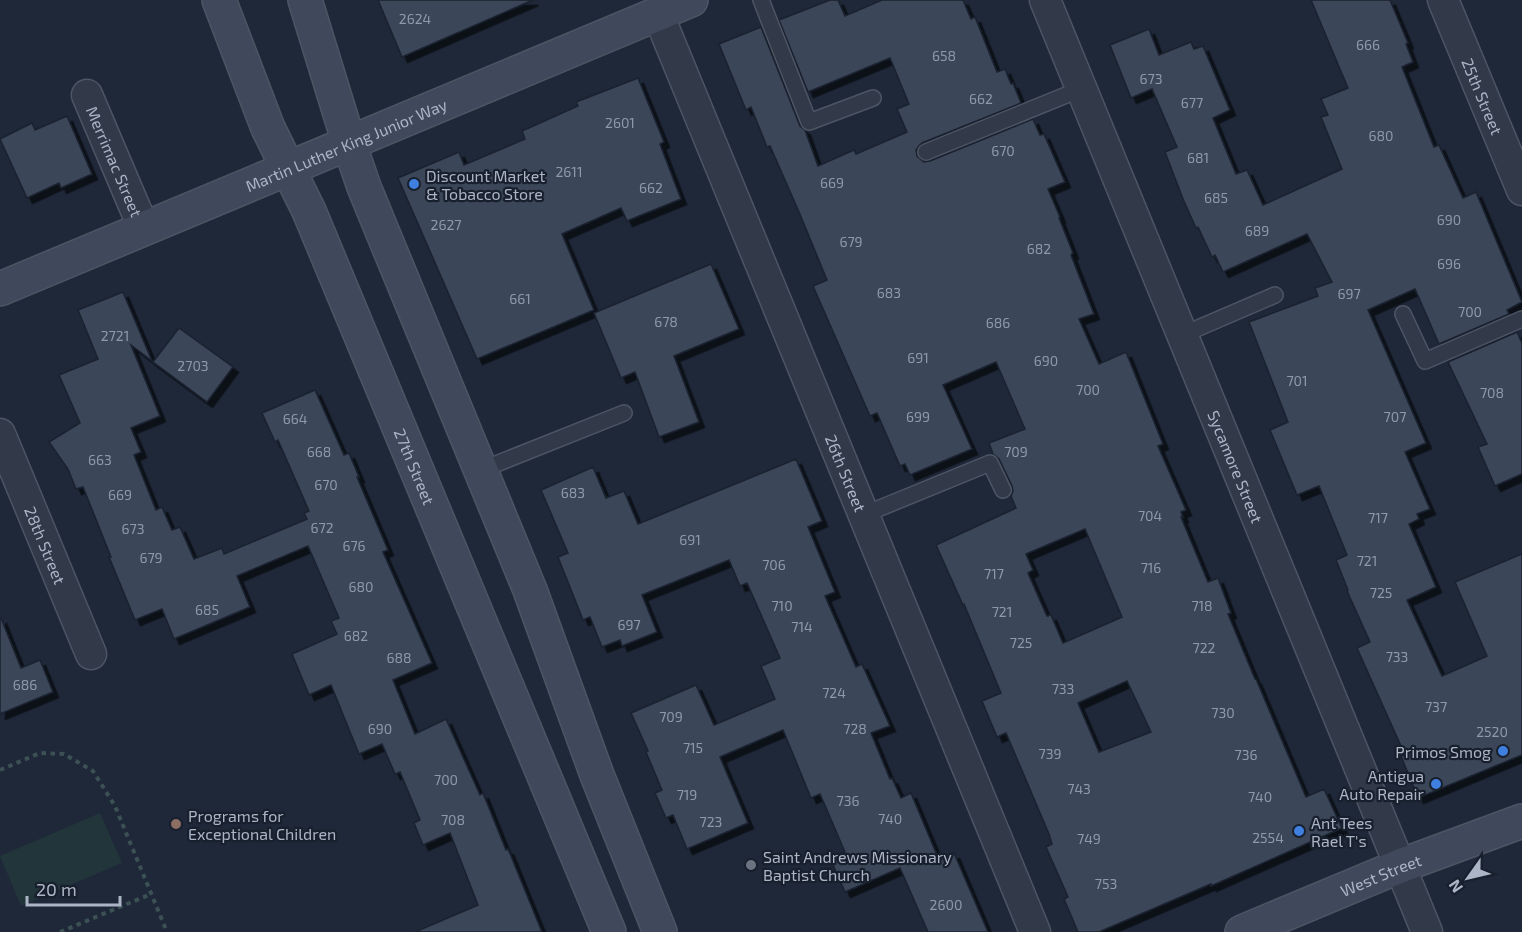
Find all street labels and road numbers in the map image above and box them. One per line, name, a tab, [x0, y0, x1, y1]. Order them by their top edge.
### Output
street label: 25th Street	[1459, 55, 1507, 137]
street label: Martin Luther King Junior Way	[242, 94, 450, 195]
street label: Merrimac Street	[83, 103, 147, 219]
street label: Sycamore Street	[1205, 407, 1268, 525]
street label: 27th Street	[391, 425, 439, 507]
street label: 26th Street	[822, 431, 871, 514]
street label: 28th Street	[21, 503, 70, 587]
street label: West Street	[1337, 850, 1424, 899]

